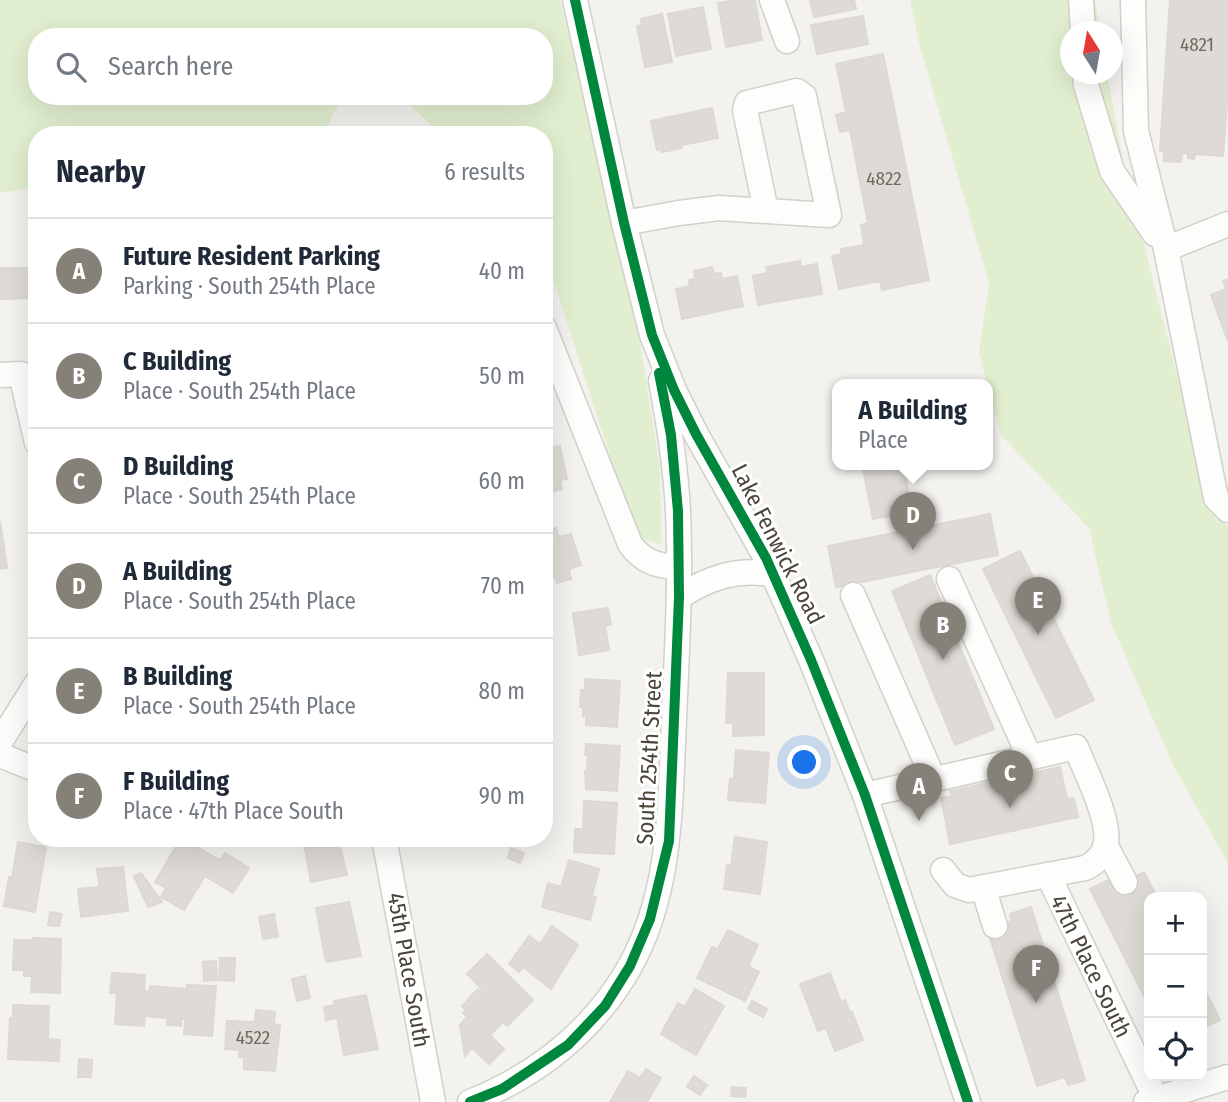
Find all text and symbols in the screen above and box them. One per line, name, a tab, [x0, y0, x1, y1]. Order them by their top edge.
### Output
north arrow	[1060, 21, 1123, 84]
search box	[28, 28, 553, 105]
house number: 4821	[1180, 33, 1214, 56]
icon: search	[52, 48, 90, 86]
text: Search here	[108, 51, 233, 82]
text: Nearby	[56, 154, 145, 190]
text: 6 results	[444, 158, 525, 186]
house number: 4822	[866, 167, 902, 190]
text: Future Resident Parking	[123, 241, 380, 272]
text: A	[73, 257, 85, 285]
text: 40 m	[479, 257, 525, 285]
text: Parking · South 254th Place	[123, 272, 376, 300]
text: C Building	[123, 346, 231, 377]
text: B	[73, 362, 85, 390]
text: 50 m	[479, 362, 525, 390]
text: Place · South 254th Place	[123, 377, 356, 405]
popup	[832, 379, 993, 470]
text: A Building	[858, 395, 967, 426]
text: Place	[858, 426, 908, 454]
text: D Building	[123, 451, 233, 482]
street label: Lake Fenwick Road	[726, 459, 830, 629]
text: C	[73, 467, 85, 495]
text: 60 m	[479, 467, 525, 495]
text: Place · South 254th Place	[123, 482, 356, 510]
pin: D	[890, 492, 936, 550]
text: A Building	[123, 556, 232, 587]
text: D	[72, 572, 86, 600]
text: 70 m	[481, 572, 525, 600]
pin: E	[1015, 577, 1061, 635]
text: Place · South 254th Place	[123, 587, 356, 615]
pin: B	[920, 602, 966, 660]
text: B Building	[123, 661, 232, 692]
street label: South 254th Street	[630, 670, 668, 846]
text: E	[74, 677, 84, 705]
text: 80 m	[478, 677, 525, 705]
text: Place · South 254th Place	[123, 692, 356, 720]
your location	[787, 745, 821, 779]
pin: C	[987, 750, 1033, 808]
pin: A	[896, 763, 942, 821]
text: F Building	[123, 766, 229, 797]
text: F	[74, 782, 84, 810]
text: 90 m	[479, 782, 525, 810]
text: Place · 47th Place South	[123, 797, 344, 825]
street label: 45th Place South	[382, 890, 436, 1050]
street label: 47th Place South	[1044, 890, 1138, 1042]
map controls	[1144, 892, 1207, 1081]
button: +	[1144, 892, 1207, 955]
pin: F	[1013, 945, 1059, 1003]
button: −	[1144, 955, 1207, 1018]
button: locate	[1144, 1018, 1207, 1081]
house number: 4522	[236, 1026, 270, 1049]

